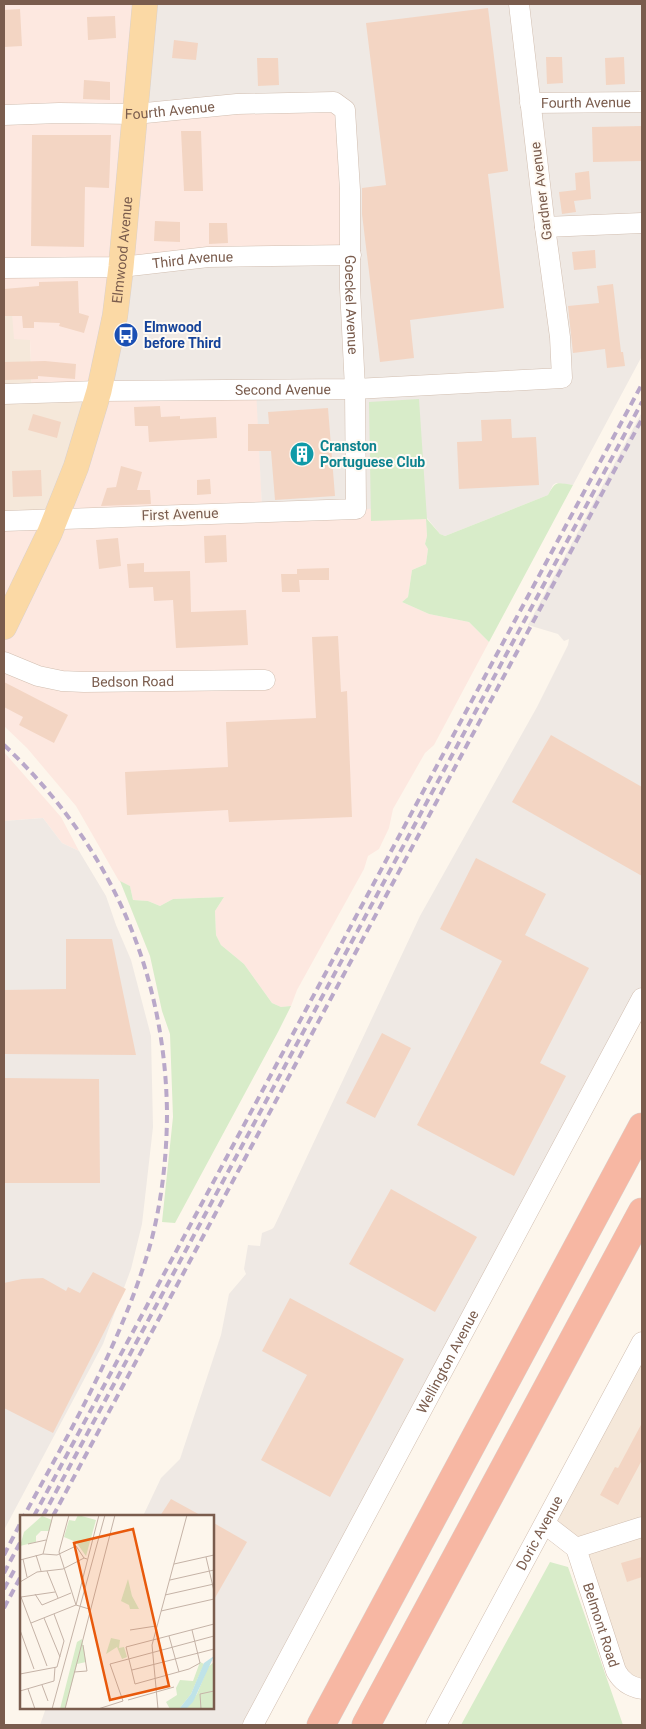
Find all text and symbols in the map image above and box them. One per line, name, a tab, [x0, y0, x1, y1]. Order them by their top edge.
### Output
street label: Fourth Avenue	[541, 94, 631, 111]
street label: Fourth Avenue	[125, 98, 215, 122]
street label: Gardner Avenue	[527, 141, 555, 241]
street label: Elmwood Avenue	[109, 196, 135, 304]
street label: Third Avenue	[151, 249, 233, 271]
street label: Goeckel Avenue	[342, 255, 361, 355]
place label: Elmwood before Third	[144, 319, 221, 351]
bus stop icon: Elmwood before Third	[113, 322, 139, 348]
street label: Second Avenue	[235, 381, 331, 398]
place label: Cranston Portuguese Club	[320, 438, 425, 470]
building icon: Cranston Portuguese Club	[289, 441, 315, 467]
street label: First Avenue	[141, 505, 219, 523]
street label: Bedson Road	[91, 673, 174, 690]
street label: Wellington Avenue	[413, 1307, 482, 1416]
street label: Doric Avenue	[513, 1493, 566, 1573]
inset map	[20, 1515, 214, 1709]
street label: Belmont Road	[580, 1581, 622, 1669]

